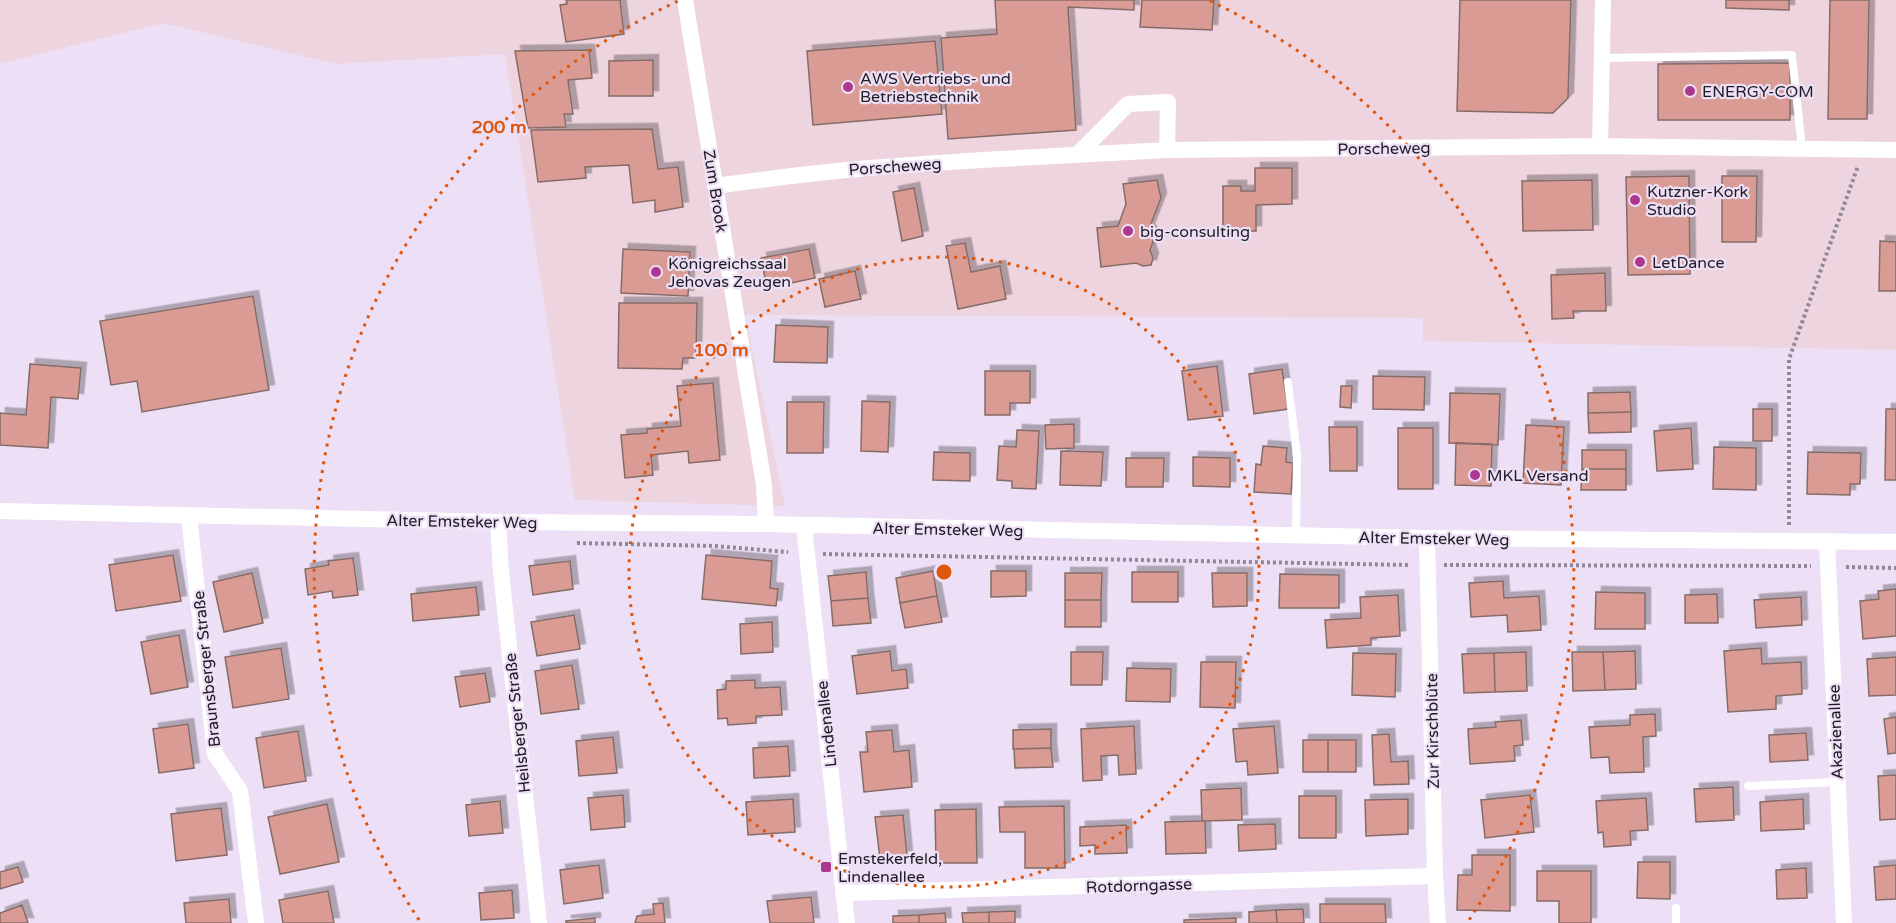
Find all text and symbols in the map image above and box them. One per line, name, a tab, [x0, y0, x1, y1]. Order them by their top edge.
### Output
place label: AWS Vertriebs- und Betriebstechnik	[860, 69, 1011, 107]
marker: AWS Vertriebs- und Betriebstechnik	[841, 80, 855, 94]
place label: ENERGY-COM	[1702, 82, 1814, 102]
marker: ENERGY-COM	[1683, 84, 1697, 98]
text: 200 m	[471, 116, 527, 138]
street label: Porscheweg	[1337, 138, 1431, 160]
street label: Zum Brook	[699, 148, 731, 234]
street label: Porscheweg	[848, 154, 942, 180]
place label: Kutzner-Kork Studio	[1647, 182, 1749, 220]
marker: Kutzner-Kork Studio	[1628, 193, 1642, 207]
place label: big-consulting	[1140, 222, 1250, 242]
marker: big-consulting	[1121, 224, 1135, 238]
place label: LetDance	[1652, 253, 1725, 273]
place label: Königreichssaal Jehovas Zeugen	[668, 254, 791, 292]
marker: LetDance	[1633, 255, 1647, 269]
marker: Königreichssaal Jehovas Zeugen	[649, 265, 663, 279]
text: 100 m	[693, 339, 749, 361]
place label: MKL Versand	[1487, 466, 1588, 486]
marker: MKL Versand	[1468, 468, 1482, 482]
street label: Alter Emsteker Weg	[386, 511, 538, 533]
street label: Alter Emsteker Weg	[872, 519, 1024, 541]
street label: Alter Emsteker Weg	[1358, 528, 1510, 550]
centre of rings	[934, 562, 954, 582]
street label: Braunsberger Straße	[189, 590, 225, 748]
street label: Heilsberger Straße	[501, 652, 535, 794]
street label: Zur Kirschblüte	[1422, 673, 1444, 789]
street label: Lindenallee	[813, 680, 841, 768]
street label: Akazienallee	[1824, 684, 1848, 780]
place label: Emstekerfeld, Lindenallee	[838, 849, 942, 887]
marker: Emstekerfeld, Lindenallee	[819, 860, 833, 874]
street label: Rotdorngasse	[1086, 874, 1192, 898]

